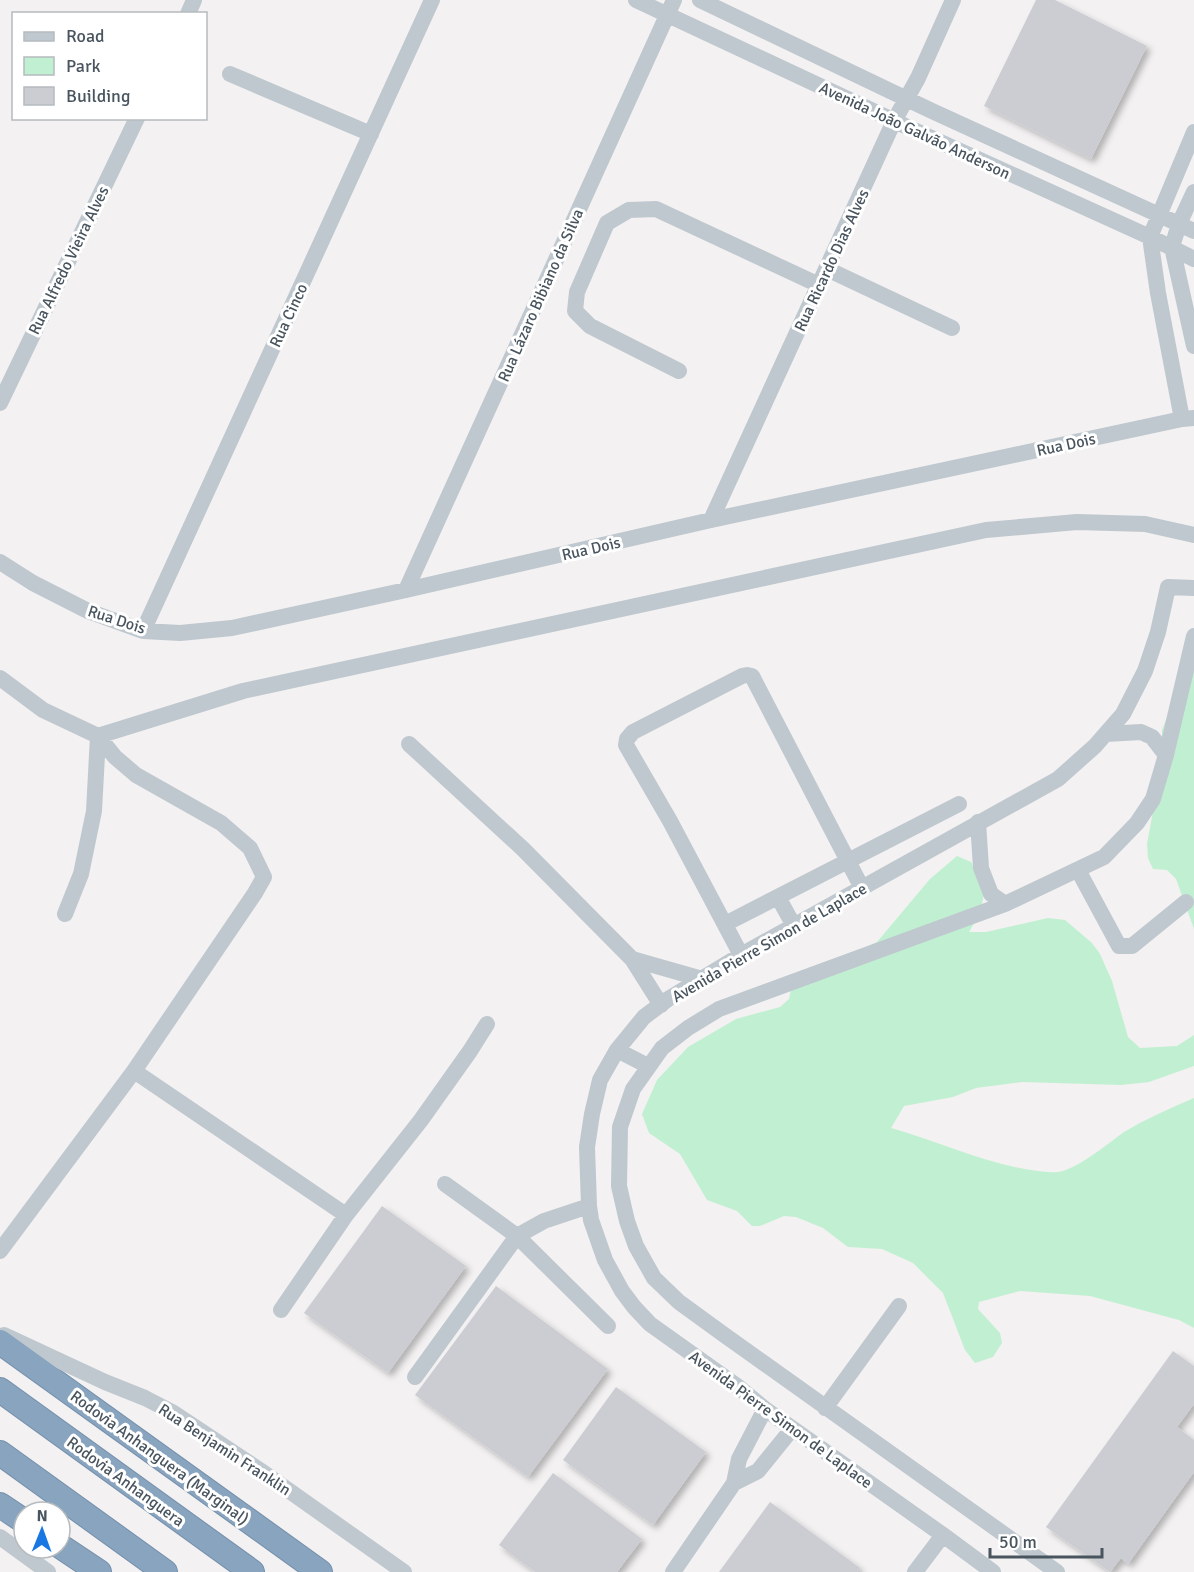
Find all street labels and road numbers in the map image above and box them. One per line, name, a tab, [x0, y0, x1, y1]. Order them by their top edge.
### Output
street label: Avenida João Galvão Anderson	[816, 78, 1013, 184]
street label: Rua Alfredo Vieira Alves	[24, 183, 114, 338]
street label: Rua Ricardo Dias Alves	[790, 186, 874, 335]
street label: Rua Lázaro Bibiano da Silva	[494, 206, 588, 385]
street label: Rua Cinco	[265, 280, 312, 351]
street label: Rua Dois	[1035, 429, 1097, 461]
street label: Rua Dois	[560, 533, 623, 565]
street label: Rua Dois	[85, 601, 148, 639]
street label: Avenida Pierre Simon de Laplace	[668, 879, 871, 1007]
street label: Avenida Pierre Simon de Laplace	[685, 1347, 876, 1493]
street label: Rodovia Anhanguera (Marginal)	[67, 1386, 253, 1528]
street label: Rua Benjamin Franklin	[154, 1400, 294, 1500]
street label: Rodovia Anhanguera	[64, 1432, 188, 1530]

